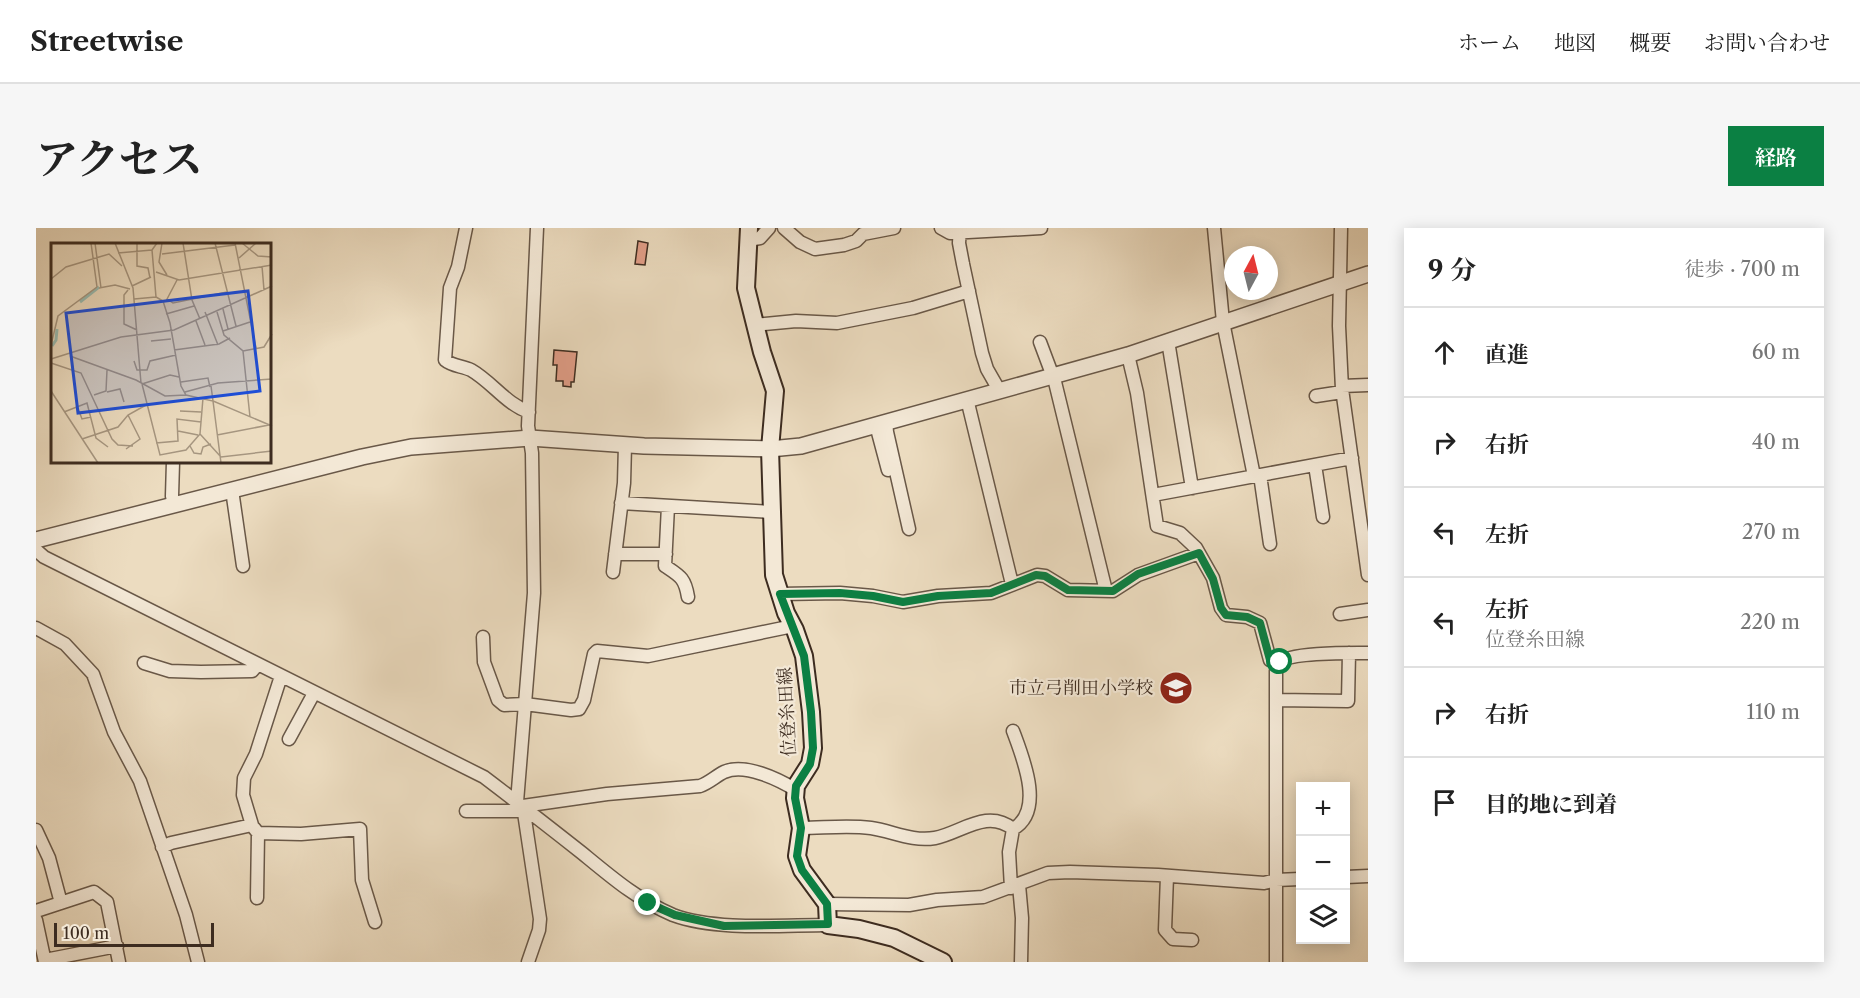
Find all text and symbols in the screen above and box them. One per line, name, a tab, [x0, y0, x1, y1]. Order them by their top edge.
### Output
text: Streetwise	[30, 24, 184, 58]
text: ホーム	[1458, 30, 1521, 55]
text: 地図	[1554, 30, 1596, 55]
text: 概要	[1629, 30, 1671, 55]
text: お問い合わせ	[1704, 30, 1830, 55]
button: 経路	[1728, 126, 1824, 186]
text: アクセス	[36, 133, 203, 185]
inset map	[51, 243, 272, 464]
north arrow	[1224, 246, 1278, 300]
text: 9 分	[1428, 254, 1476, 286]
text: 徒歩 · 700 m	[1685, 257, 1800, 281]
icon: ahead	[1428, 336, 1461, 369]
text: 60 m	[1752, 340, 1800, 364]
text: 直進	[1485, 341, 1529, 368]
icon: right	[1428, 426, 1461, 459]
text: 40 m	[1752, 430, 1800, 454]
text: 右折	[1485, 431, 1529, 458]
icon: left	[1428, 516, 1461, 549]
text: 270 m	[1742, 520, 1800, 544]
text: 左折	[1485, 521, 1529, 548]
text: 左折	[1485, 596, 1529, 623]
icon: left	[1428, 606, 1461, 639]
text: 220 m	[1740, 610, 1800, 634]
text: 位登糸田線	[1485, 627, 1585, 651]
route start	[1266, 648, 1292, 674]
street label: 位登糸田線	[774, 666, 800, 758]
school or university icon: 市立弓削田小学校	[1158, 670, 1194, 706]
place label: 市立弓削田小学校	[1009, 677, 1153, 699]
icon: right	[1428, 696, 1461, 729]
text: 110 m	[1747, 700, 1800, 724]
text: 右折	[1485, 701, 1529, 728]
map controls	[1296, 782, 1350, 944]
button: +	[1296, 782, 1350, 836]
icon: arrive	[1428, 786, 1461, 819]
text: 目的地に到着	[1485, 791, 1617, 818]
button: −	[1296, 836, 1350, 890]
route end	[634, 889, 660, 915]
button: layers	[1296, 890, 1350, 944]
scale bar	[54, 920, 214, 948]
text: 100 m	[63, 923, 109, 943]

